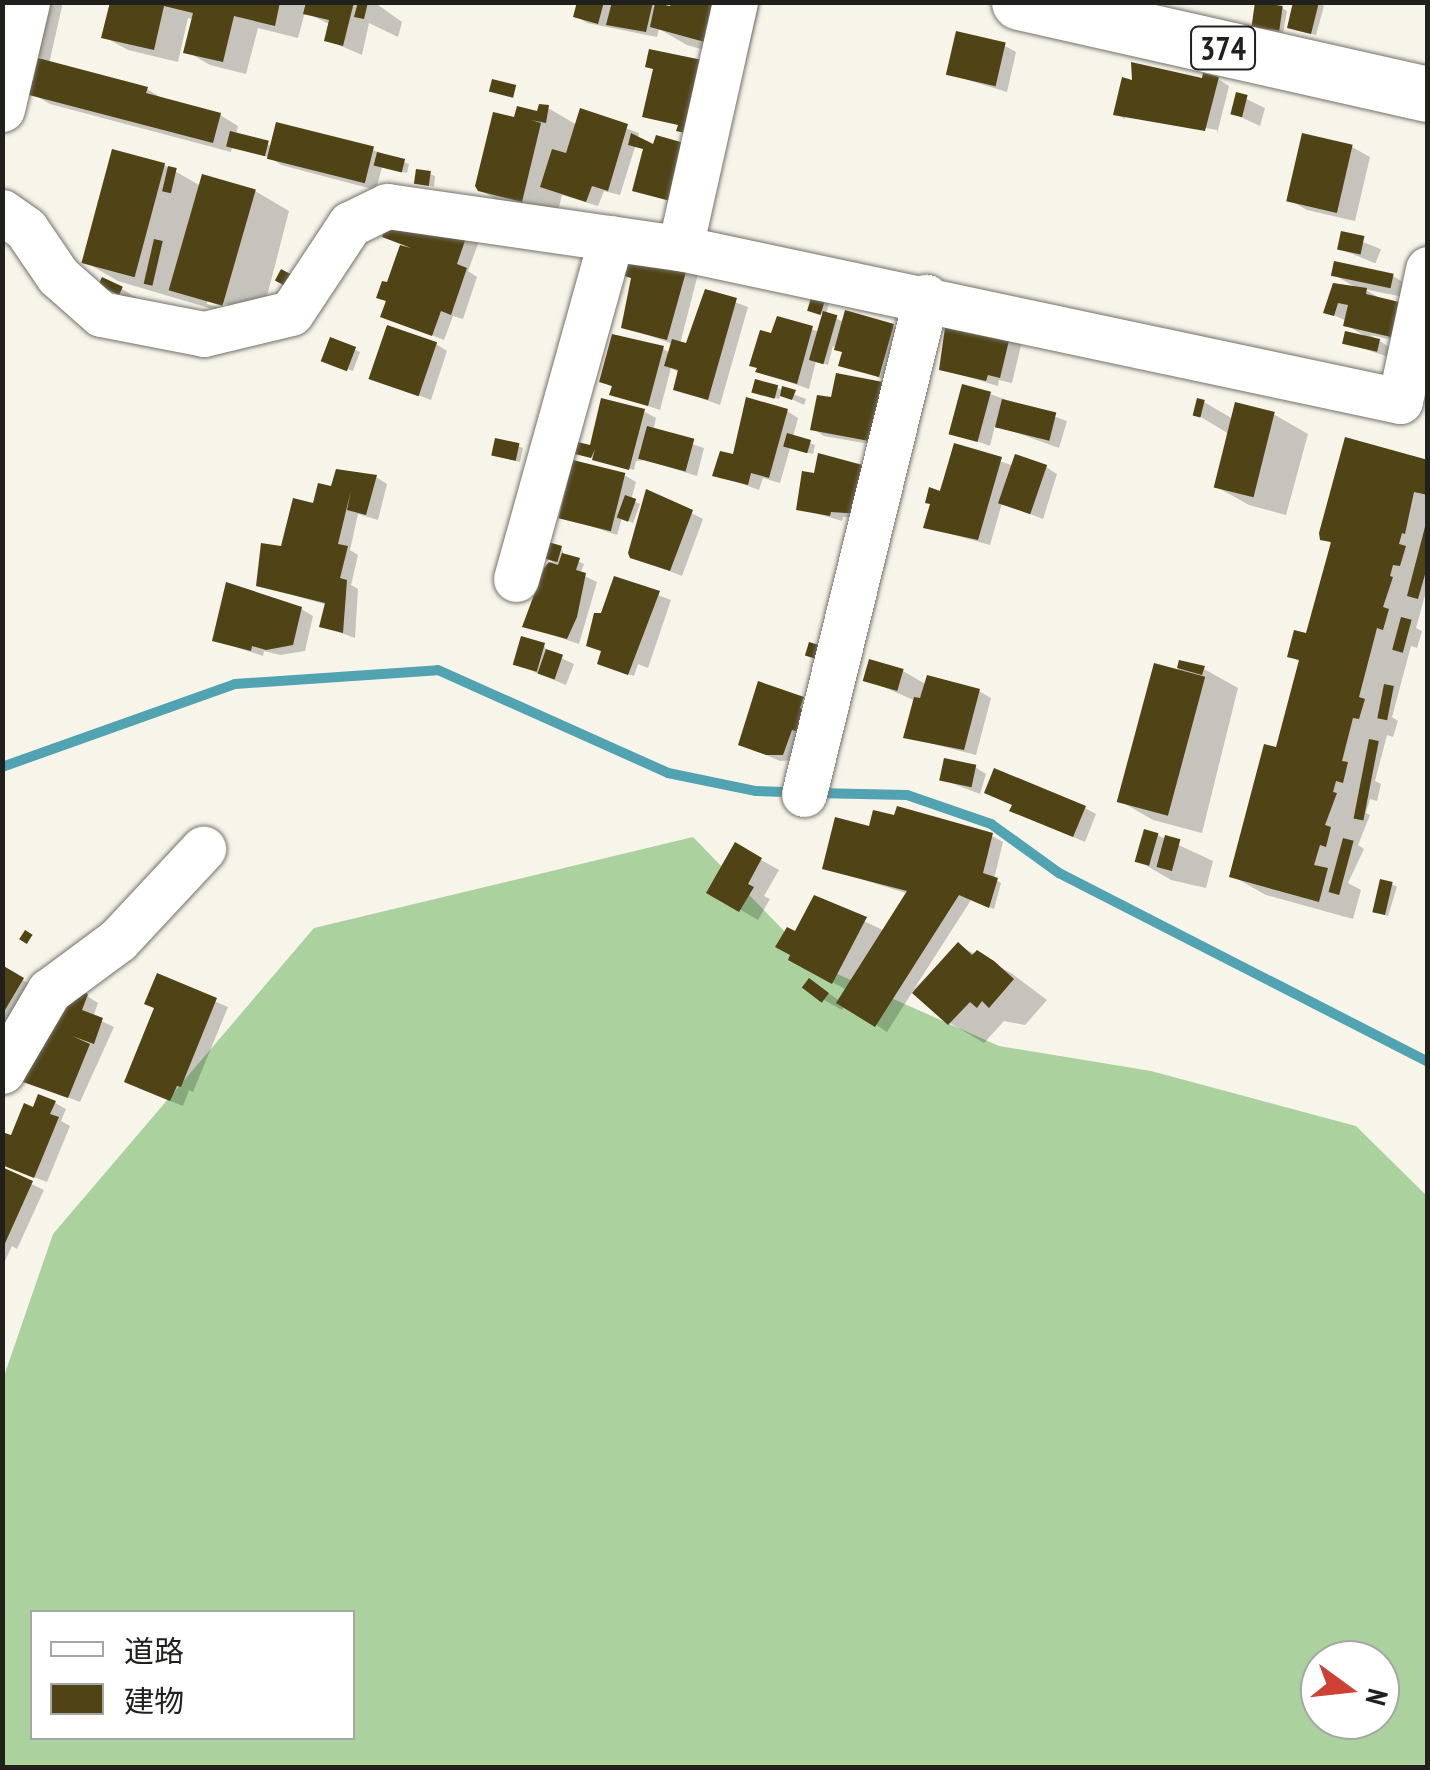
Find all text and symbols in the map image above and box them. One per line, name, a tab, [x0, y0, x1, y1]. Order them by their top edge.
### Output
road number: 374	[1188, 21, 1258, 75]
legend	[30, 1610, 355, 1740]
text: 道路	[124, 1631, 184, 1670]
north arrow	[1300, 1640, 1400, 1740]
text: 建物	[124, 1681, 184, 1720]
text: N	[1358, 1685, 1397, 1709]

